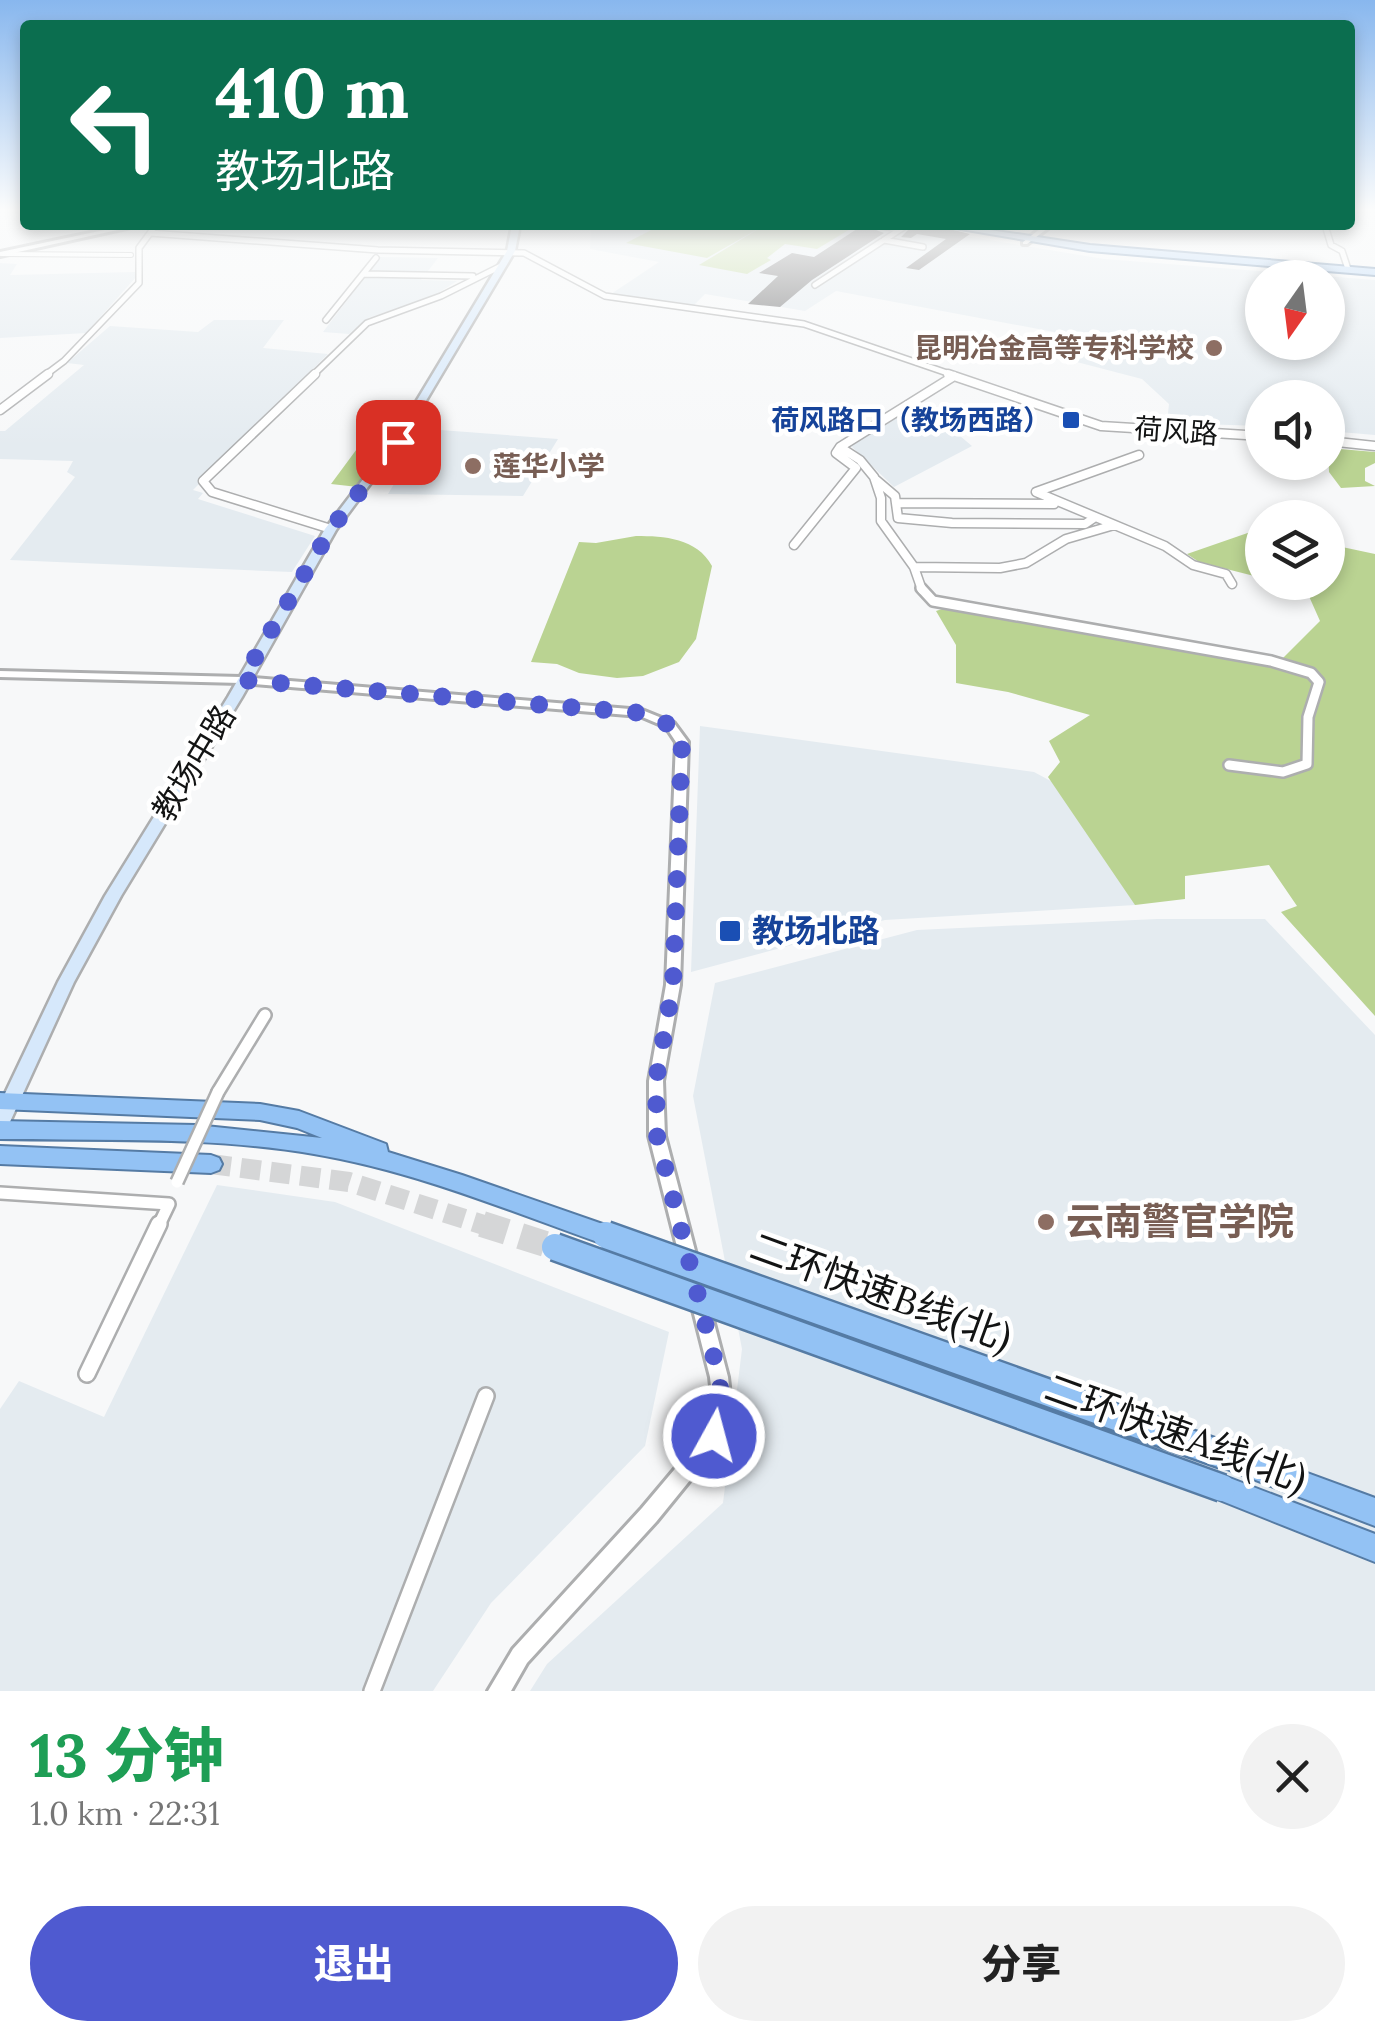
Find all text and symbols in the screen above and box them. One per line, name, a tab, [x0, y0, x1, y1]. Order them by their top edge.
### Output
text: 410 m	[215, 48, 409, 137]
icon: left	[50, 60, 180, 190]
text: 教场北路	[215, 142, 395, 199]
north arrow	[1245, 260, 1345, 360]
map controls	[1245, 260, 1345, 600]
place label: 昆明冶金高等专科学校	[914, 330, 1194, 366]
marker: 昆明冶金高等专科学校	[1203, 337, 1225, 359]
button: sound	[1245, 380, 1345, 480]
pin	[356, 400, 441, 485]
place label: 荷风路口（教场西路）	[771, 402, 1051, 438]
marker: 荷风路口（教场西路）	[1060, 409, 1082, 431]
street label: 荷风路	[1133, 410, 1219, 452]
icon: arrive	[371, 415, 426, 470]
place label: 莲华小学	[493, 448, 605, 484]
marker: 莲华小学	[462, 455, 484, 477]
button: layers	[1245, 500, 1345, 600]
street label: 教场中路	[143, 697, 244, 828]
place label: 教场北路	[752, 910, 880, 951]
marker: 教场北路	[717, 918, 743, 944]
place label: 云南警官学院	[1066, 1197, 1294, 1245]
marker: 云南警官学院	[1035, 1211, 1057, 1233]
street label: 二环快速B线(北)	[744, 1222, 1019, 1362]
street label: 二环快速A线(北)	[1039, 1362, 1314, 1503]
position arrow	[662, 1384, 766, 1488]
text: 13 分钟	[30, 1717, 224, 1793]
button: close	[1240, 1724, 1345, 1829]
text: 1.0 km · 22:31	[30, 1793, 220, 1834]
button: 退出	[30, 1906, 678, 2021]
button: 分享	[698, 1906, 1345, 2021]

